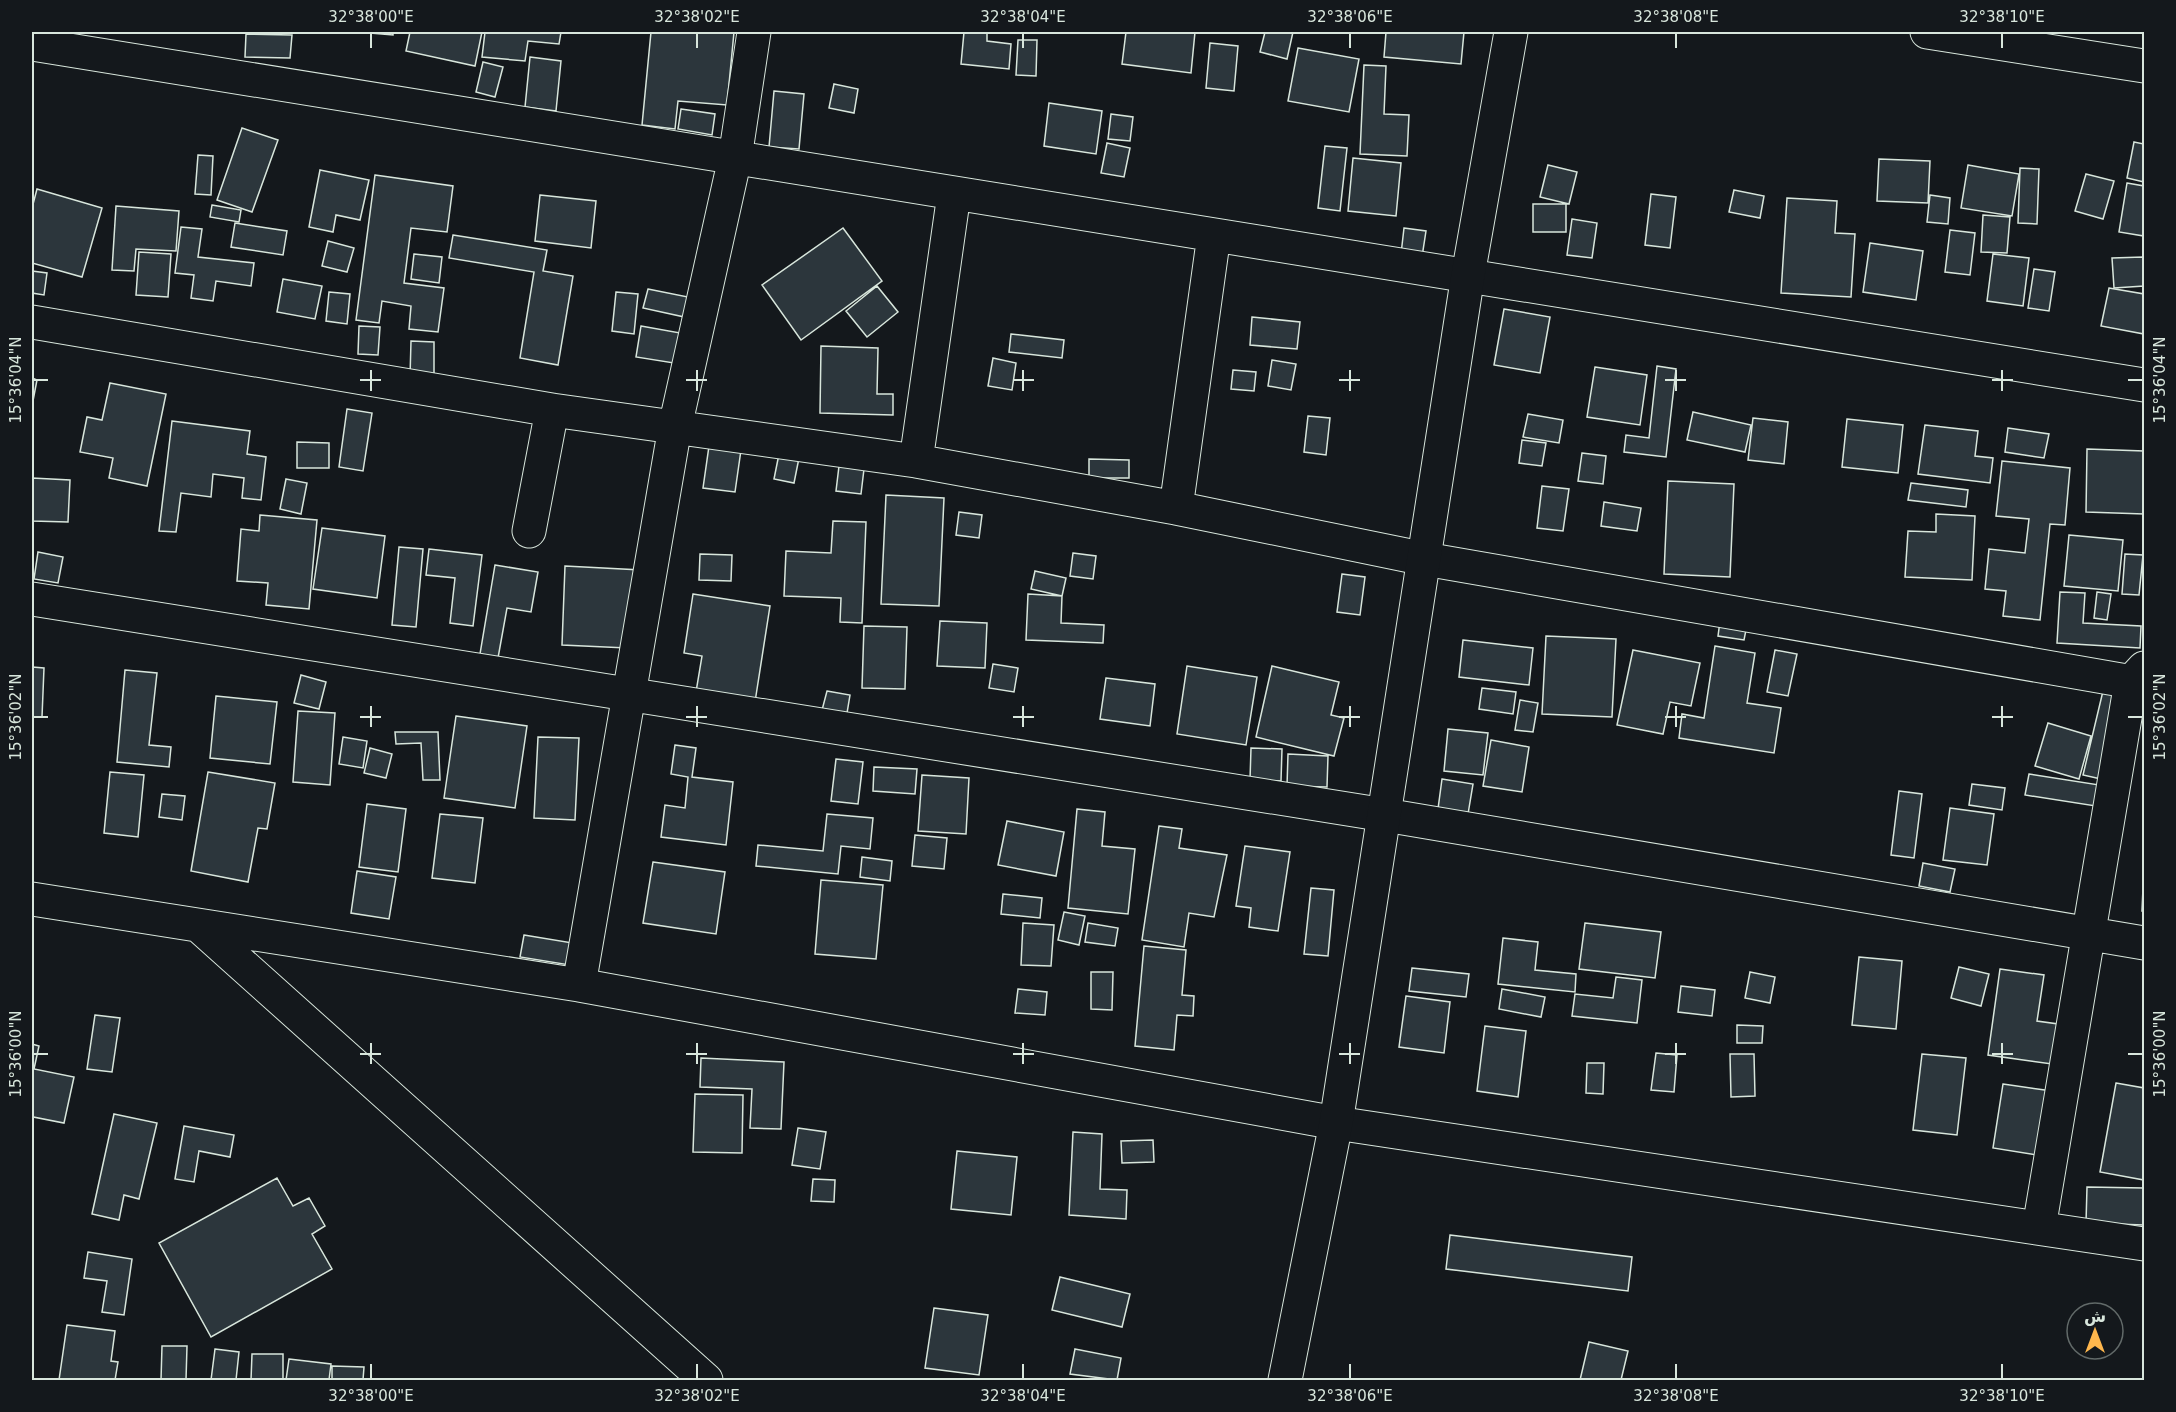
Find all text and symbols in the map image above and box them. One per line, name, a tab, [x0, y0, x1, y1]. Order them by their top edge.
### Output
text: 32°38'00"E	[328, 8, 414, 26]
text: 32°38'02"E	[654, 8, 740, 26]
text: 32°38'04"E	[980, 8, 1066, 26]
text: 32°38'06"E	[1307, 8, 1393, 26]
text: 32°38'08"E	[1633, 8, 1719, 26]
text: 32°38'10"E	[1959, 8, 2045, 26]
text: 15°36'04"N	[7, 336, 25, 424]
text: 15°36'04"N	[2151, 336, 2169, 424]
text: 15°36'02"N	[7, 673, 25, 761]
text: 15°36'02"N	[2151, 673, 2169, 761]
text: 15°36'00"N	[7, 1010, 25, 1098]
text: 15°36'00"N	[2151, 1010, 2169, 1098]
north arrow	[2065, 1301, 2125, 1361]
text: ش	[2084, 1307, 2106, 1326]
text: 32°38'00"E	[328, 1387, 414, 1405]
text: 32°38'02"E	[654, 1387, 740, 1405]
text: 32°38'04"E	[980, 1387, 1066, 1405]
text: 32°38'06"E	[1307, 1387, 1393, 1405]
text: 32°38'08"E	[1633, 1387, 1719, 1405]
text: 32°38'10"E	[1959, 1387, 2045, 1405]

